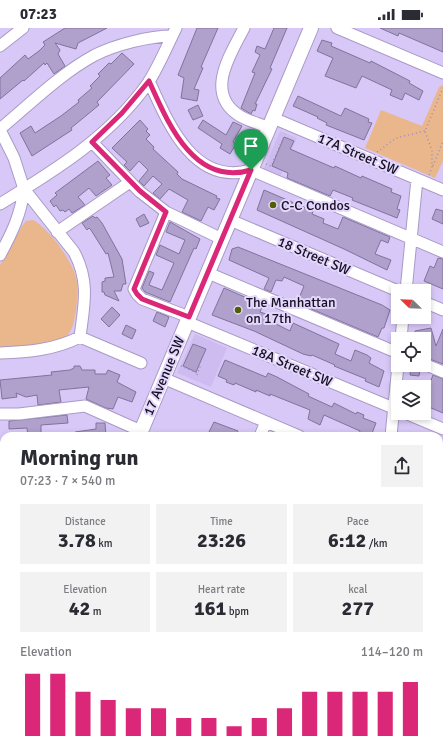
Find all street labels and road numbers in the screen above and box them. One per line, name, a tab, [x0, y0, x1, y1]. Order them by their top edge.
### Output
street label: 17A Street SW	[315, 129, 401, 179]
street label: 18 Street SW	[275, 233, 353, 279]
street label: 17 Avenue SW	[140, 334, 188, 418]
street label: 18A Street SW	[249, 341, 335, 391]

